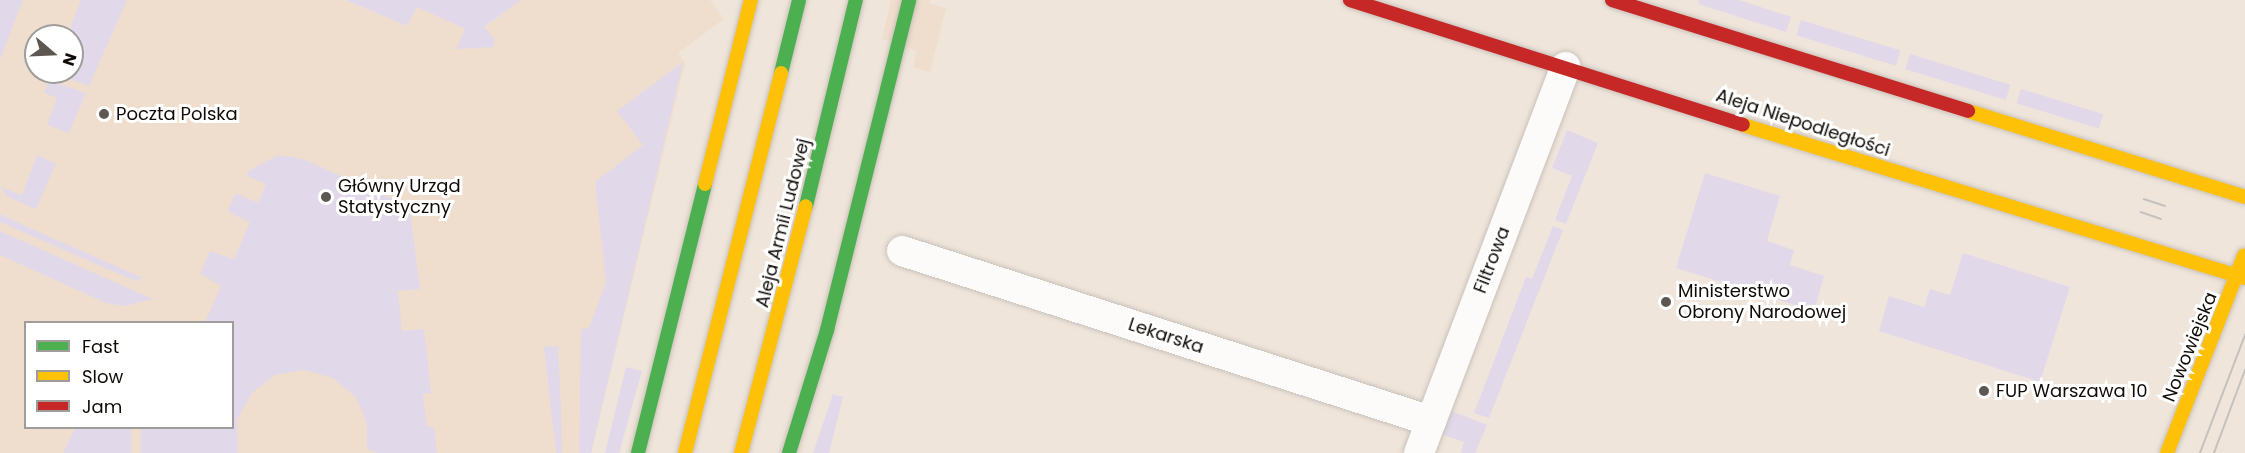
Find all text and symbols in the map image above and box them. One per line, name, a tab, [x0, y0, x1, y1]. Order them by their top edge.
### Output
north arrow	[24, 24, 84, 84]
text: N	[57, 50, 82, 69]
street label: Aleja Niepodległości	[1713, 85, 1893, 161]
place label: Poczta Polska	[116, 103, 238, 125]
marker: Poczta Polska	[97, 107, 111, 121]
street label: Aleja Armii Ludowej	[752, 136, 814, 310]
place label: Główny Urząd Statystyczny	[338, 176, 461, 219]
marker: Główny Urząd Statystyczny	[319, 190, 333, 204]
street label: Filtrowa	[1469, 224, 1515, 296]
place label: Ministerstwo Obrony Narodowej	[1678, 281, 1846, 324]
street label: Nowowiejska	[2158, 289, 2222, 405]
marker: Ministerstwo Obrony Narodowej	[1659, 295, 1673, 309]
street label: Lekarska	[1126, 314, 1206, 358]
legend	[24, 321, 234, 429]
text: Fast	[82, 334, 119, 359]
text: Slow	[82, 364, 123, 389]
place label: FUP Warszawa 10	[1996, 380, 2147, 402]
marker: FUP Warszawa 10	[1977, 384, 1991, 398]
text: Jam	[82, 394, 122, 419]

